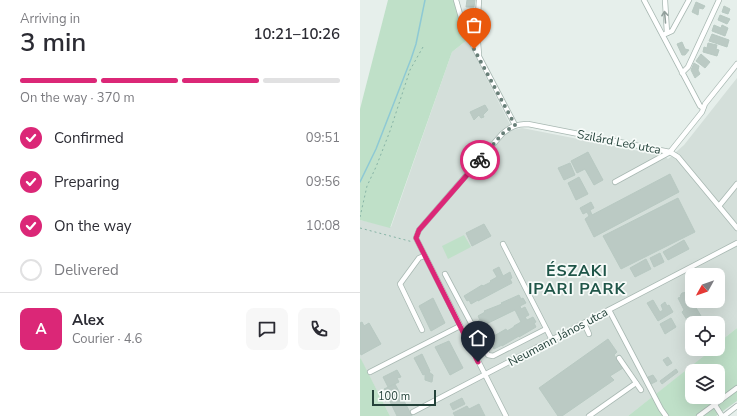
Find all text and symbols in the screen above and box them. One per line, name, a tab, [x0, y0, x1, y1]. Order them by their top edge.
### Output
pin	[457, 8, 491, 49]
text: Arriving in	[20, 10, 80, 28]
one-way arrow	[662, 11, 669, 24]
icon: bag	[463, 14, 485, 36]
text: 10:21–10:26	[253, 24, 340, 44]
text: 3 min	[20, 25, 86, 60]
text: On the way · 370 m	[20, 89, 135, 107]
street label: Szilárd Leó utca	[576, 126, 662, 158]
icon: check	[20, 127, 42, 149]
text: Confirmed	[54, 128, 124, 148]
text: 09:51	[306, 129, 340, 147]
courier	[460, 140, 500, 180]
icon: bike	[469, 149, 491, 171]
icon: check	[20, 171, 42, 193]
text: Preparing	[54, 172, 119, 192]
text: 09:56	[306, 173, 340, 191]
icon: check	[20, 215, 42, 237]
text: On the way	[54, 216, 132, 236]
text: 10:08	[306, 217, 340, 235]
text: Delivered	[54, 260, 119, 280]
district label: ÉSZAKI IPARI PARK	[528, 260, 626, 300]
north arrow	[685, 268, 725, 308]
map controls	[685, 268, 725, 404]
street label: Neumann János utca	[505, 304, 611, 370]
button: chat	[246, 308, 288, 350]
button: phone	[298, 308, 340, 350]
text: Alex	[72, 310, 104, 330]
button: locate	[685, 316, 725, 356]
text: A	[35, 319, 47, 339]
pin	[461, 321, 495, 362]
icon: home	[467, 327, 489, 349]
text: Courier · 4.6	[72, 330, 142, 348]
button: layers	[685, 364, 725, 404]
scale bar	[372, 388, 436, 407]
text: 100 m	[378, 389, 410, 404]

